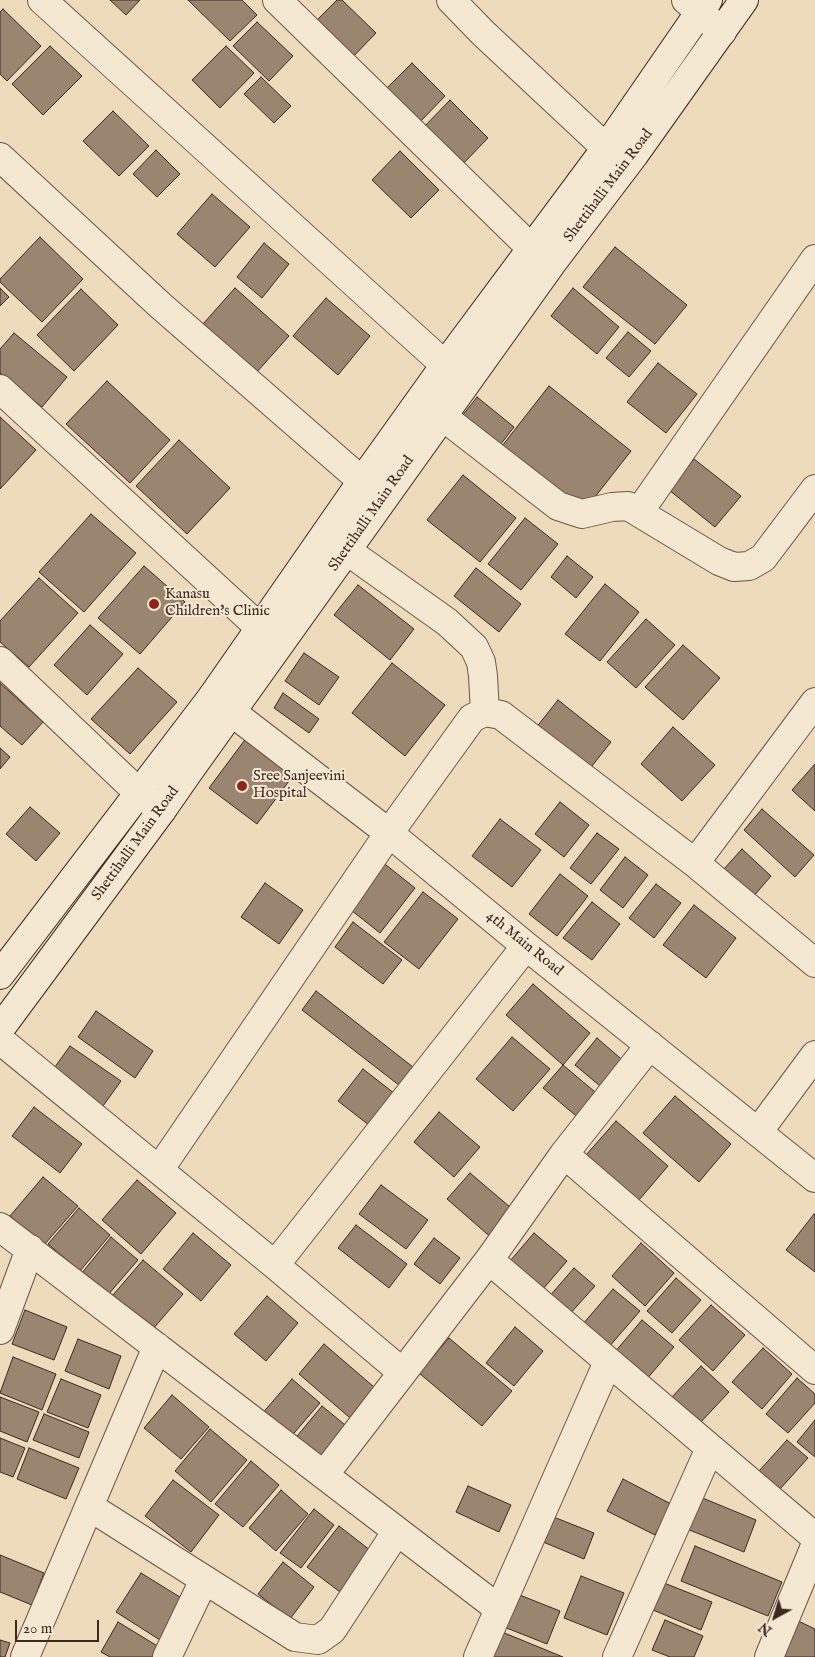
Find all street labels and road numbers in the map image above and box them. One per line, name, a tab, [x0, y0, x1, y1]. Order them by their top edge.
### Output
street label: Shettihalli Main Road	[561, 126, 657, 246]
street label: Shettihalli Main Road	[325, 453, 419, 575]
street label: Shettihalli Main Road	[89, 783, 183, 905]
street label: 4th Main Road	[482, 908, 566, 980]

